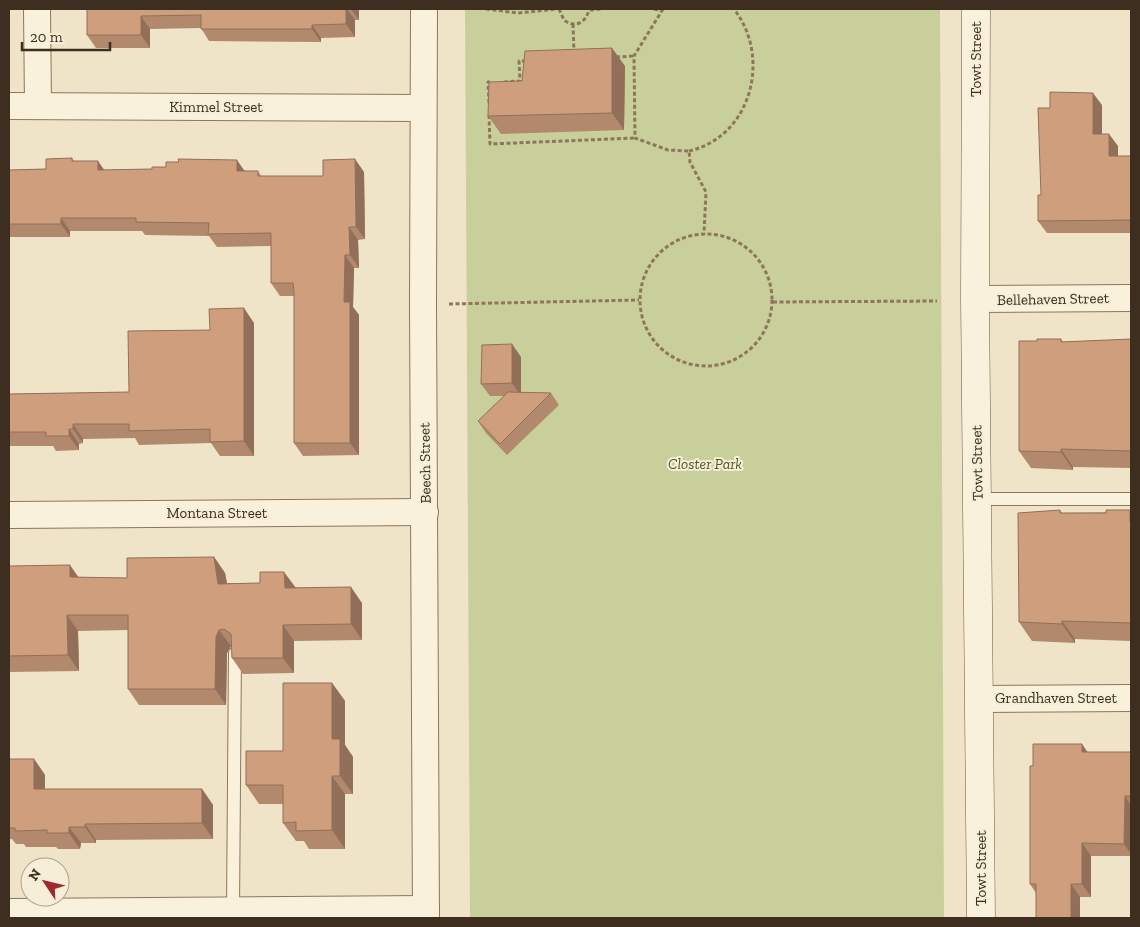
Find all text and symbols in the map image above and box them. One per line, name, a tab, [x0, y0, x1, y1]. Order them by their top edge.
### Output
scale bar	[22, 20, 110, 52]
street label: Towt Street	[967, 21, 985, 97]
text: 20 m	[30, 28, 63, 46]
street label: Kimmel Street	[169, 98, 263, 116]
street label: Bellehaven Street	[997, 289, 1110, 309]
street label: Beech Street	[415, 422, 435, 504]
street label: Towt Street	[967, 424, 987, 501]
park label: Closter Park	[668, 455, 742, 473]
street label: Montana Street	[167, 504, 268, 522]
street label: Grandhaven Street	[995, 689, 1117, 707]
street label: Towt Street	[972, 830, 990, 906]
north arrow	[20, 857, 70, 907]
text: N	[25, 865, 45, 884]

